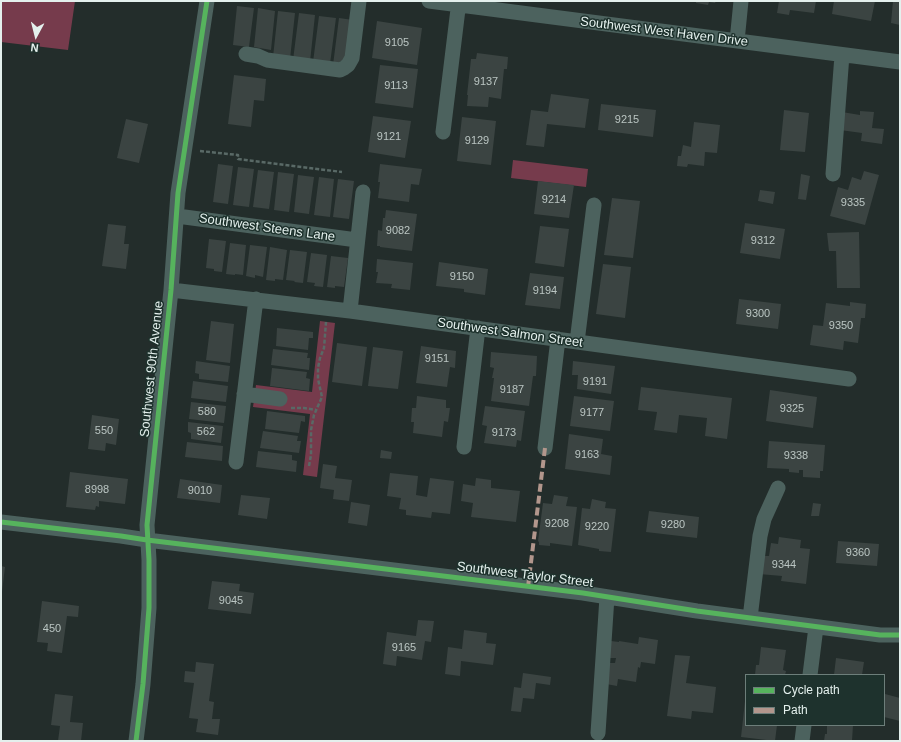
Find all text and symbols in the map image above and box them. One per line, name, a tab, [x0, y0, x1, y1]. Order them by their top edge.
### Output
street label: Southwest West Haven Drive	[579, 14, 749, 50]
north arrow	[16, 16, 56, 56]
house number: 9105	[385, 36, 409, 50]
text: N	[30, 41, 39, 54]
house number: 9137	[474, 75, 498, 89]
house number: 9113	[384, 79, 408, 93]
house number: 9215	[615, 113, 639, 127]
house number: 9121	[377, 130, 401, 144]
house number: 9129	[465, 134, 489, 148]
house number: 9214	[542, 193, 566, 207]
house number: 9335	[841, 196, 865, 210]
street label: Southwest Steens Lane	[198, 211, 336, 245]
house number: 9082	[386, 224, 410, 238]
house number: 9312	[751, 234, 775, 248]
house number: 9150	[450, 270, 474, 284]
house number: 9194	[533, 284, 557, 298]
street label: Southwest 90th Avenue	[137, 300, 167, 438]
house number: 9300	[746, 307, 770, 321]
street label: Southwest Salmon Street	[436, 315, 584, 351]
house number: 9350	[829, 319, 853, 333]
house number: 9151	[425, 352, 449, 366]
house number: 9191	[583, 375, 607, 389]
house number: 9187	[500, 383, 524, 397]
house number: 9325	[780, 402, 804, 416]
house number: 580	[198, 405, 216, 419]
house number: 9177	[580, 406, 604, 420]
house number: 550	[95, 424, 113, 438]
house number: 562	[197, 425, 215, 439]
house number: 9173	[492, 426, 516, 440]
house number: 9163	[575, 448, 599, 462]
house number: 9338	[784, 449, 808, 463]
house number: 8998	[85, 483, 109, 497]
house number: 9010	[188, 484, 212, 498]
house number: 9208	[545, 517, 569, 531]
house number: 9280	[661, 518, 685, 532]
house number: 9220	[585, 520, 609, 534]
house number: 9360	[846, 546, 870, 560]
house number: 9344	[772, 558, 796, 572]
street label: Southwest Taylor Street	[456, 559, 594, 591]
house number: 9045	[219, 594, 243, 608]
house number: 450	[43, 622, 61, 636]
house number: 9165	[392, 641, 416, 655]
legend	[745, 674, 885, 726]
text: Cycle path	[783, 683, 840, 697]
text: Path	[783, 703, 808, 717]

